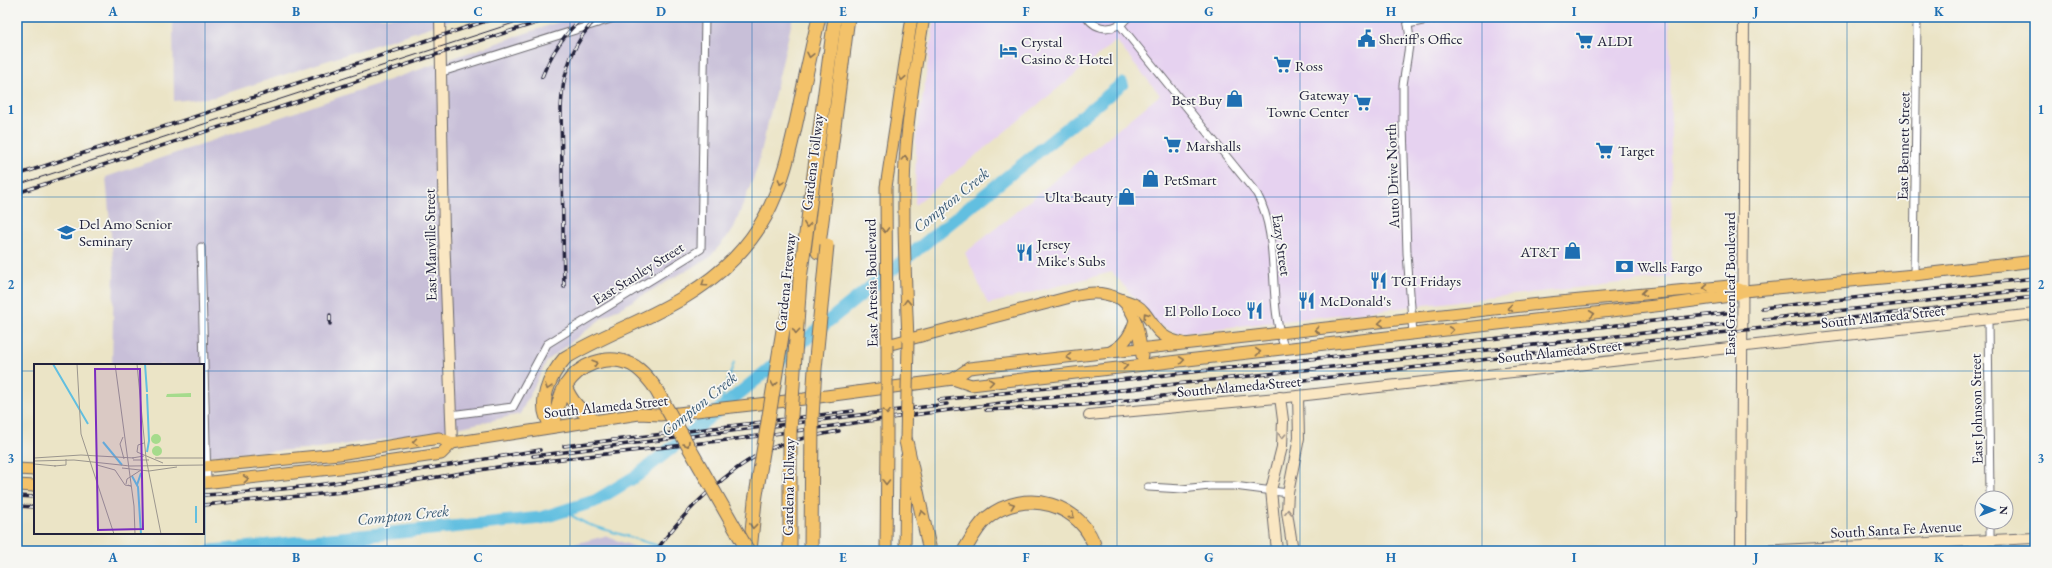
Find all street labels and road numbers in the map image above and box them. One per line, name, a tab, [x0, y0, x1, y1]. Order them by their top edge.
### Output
street label: East Bennett Street	[1893, 91, 1913, 200]
street label: Gardena Tollway	[797, 112, 827, 212]
street label: Auto Drive North	[1381, 123, 1403, 230]
street label: East Manville Street	[420, 188, 440, 301]
street label: East Greenleaf Boulevard	[1720, 212, 1739, 356]
street label: Eazy Street	[1268, 213, 1296, 277]
street label: East Artesia Boulevard	[860, 218, 882, 347]
street label: Gardena Freeway	[770, 231, 800, 332]
street label: East Stanley Street	[589, 237, 687, 309]
street label: South Alameda Street	[1820, 300, 1946, 332]
street label: South Alameda Street	[1497, 335, 1623, 367]
street label: East Johnson Street	[1966, 353, 1986, 465]
street label: South Alameda Street	[1176, 371, 1302, 401]
street label: South Alameda Street	[543, 390, 669, 422]
street label: Gardena Tollway	[778, 438, 798, 536]
street label: South Santa Fe Avenue	[1830, 516, 1962, 542]

